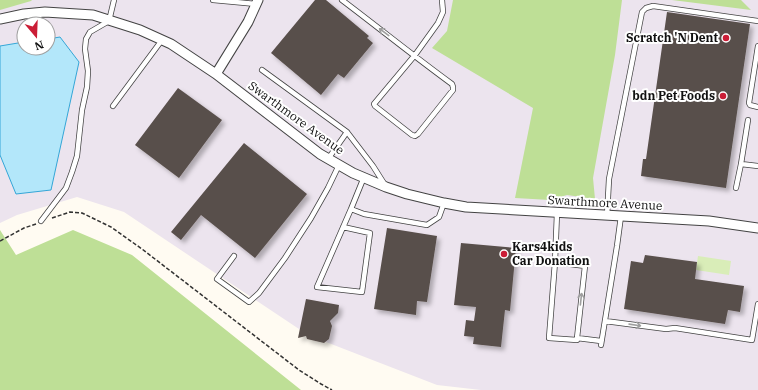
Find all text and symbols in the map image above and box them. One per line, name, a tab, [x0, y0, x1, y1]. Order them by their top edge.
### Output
north arrow	[16, 16, 56, 56]
one-way arrow	[378, 28, 389, 36]
place label: Scratch 'N Dent	[626, 30, 719, 45]
marker: Scratch 'N Dent	[721, 33, 731, 43]
text: N	[33, 37, 46, 54]
street label: Swarthmore Avenue	[245, 78, 347, 157]
place label: bdn Pet Foods	[632, 88, 715, 103]
marker: bdn Pet Foods	[718, 91, 728, 101]
street label: Swarthmore Avenue	[547, 192, 663, 213]
place label: Kars4kids Car Donation	[512, 239, 590, 268]
marker: Kars4kids Car Donation	[499, 249, 509, 259]
one-way arrow	[578, 293, 585, 306]
one-way arrow	[629, 321, 642, 329]

